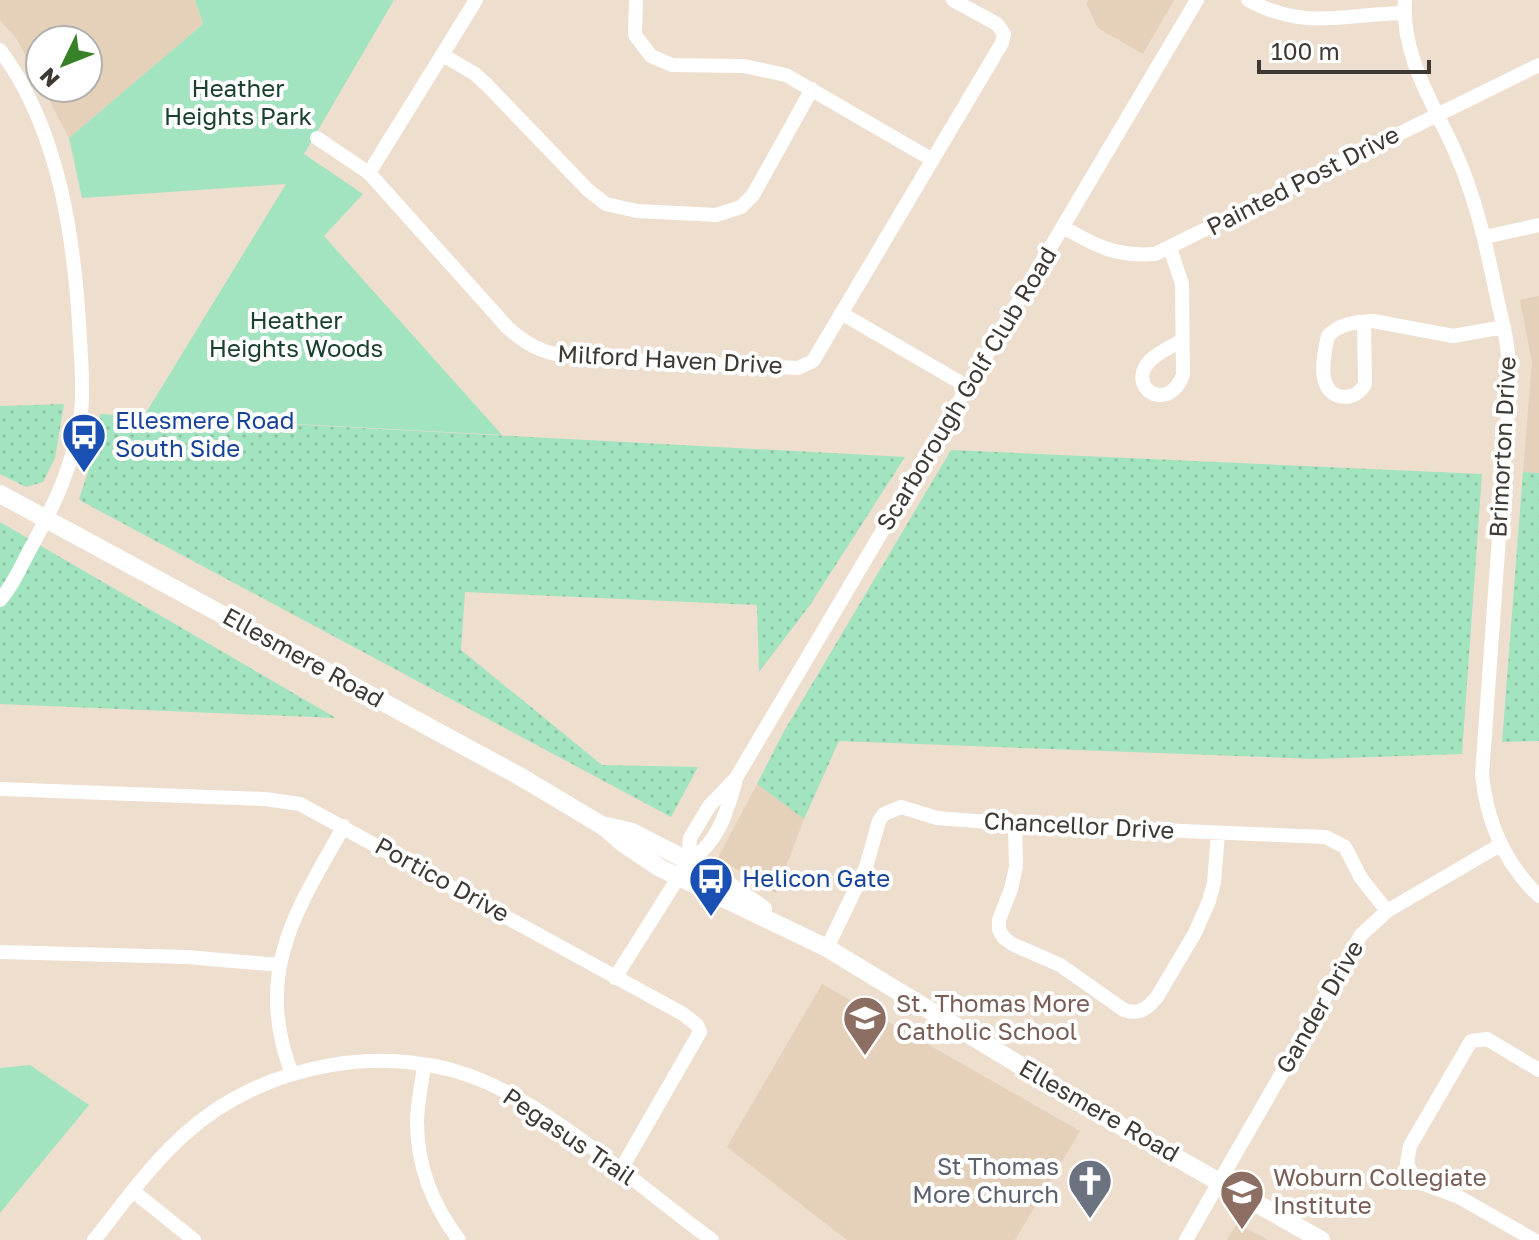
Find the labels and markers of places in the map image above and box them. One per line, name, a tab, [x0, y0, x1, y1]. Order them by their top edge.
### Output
place label: Ellesmere Road South Side	[115, 405, 294, 462]
bus stop icon: Ellesmere Road South Side	[60, 411, 108, 474]
bus stop icon: Helicon Gate	[687, 855, 735, 918]
place label: Helicon Gate	[742, 863, 890, 892]
place label: St. Thomas More Catholic School	[896, 988, 1090, 1045]
school or university icon: St. Thomas More Catholic School	[841, 994, 889, 1057]
place label: St Thomas More Church	[912, 1151, 1059, 1208]
church icon: St Thomas More Church	[1066, 1157, 1114, 1220]
place label: Woburn Collegiate Institute	[1273, 1162, 1487, 1219]
school or university icon: Woburn Collegiate Institute	[1218, 1168, 1266, 1231]

